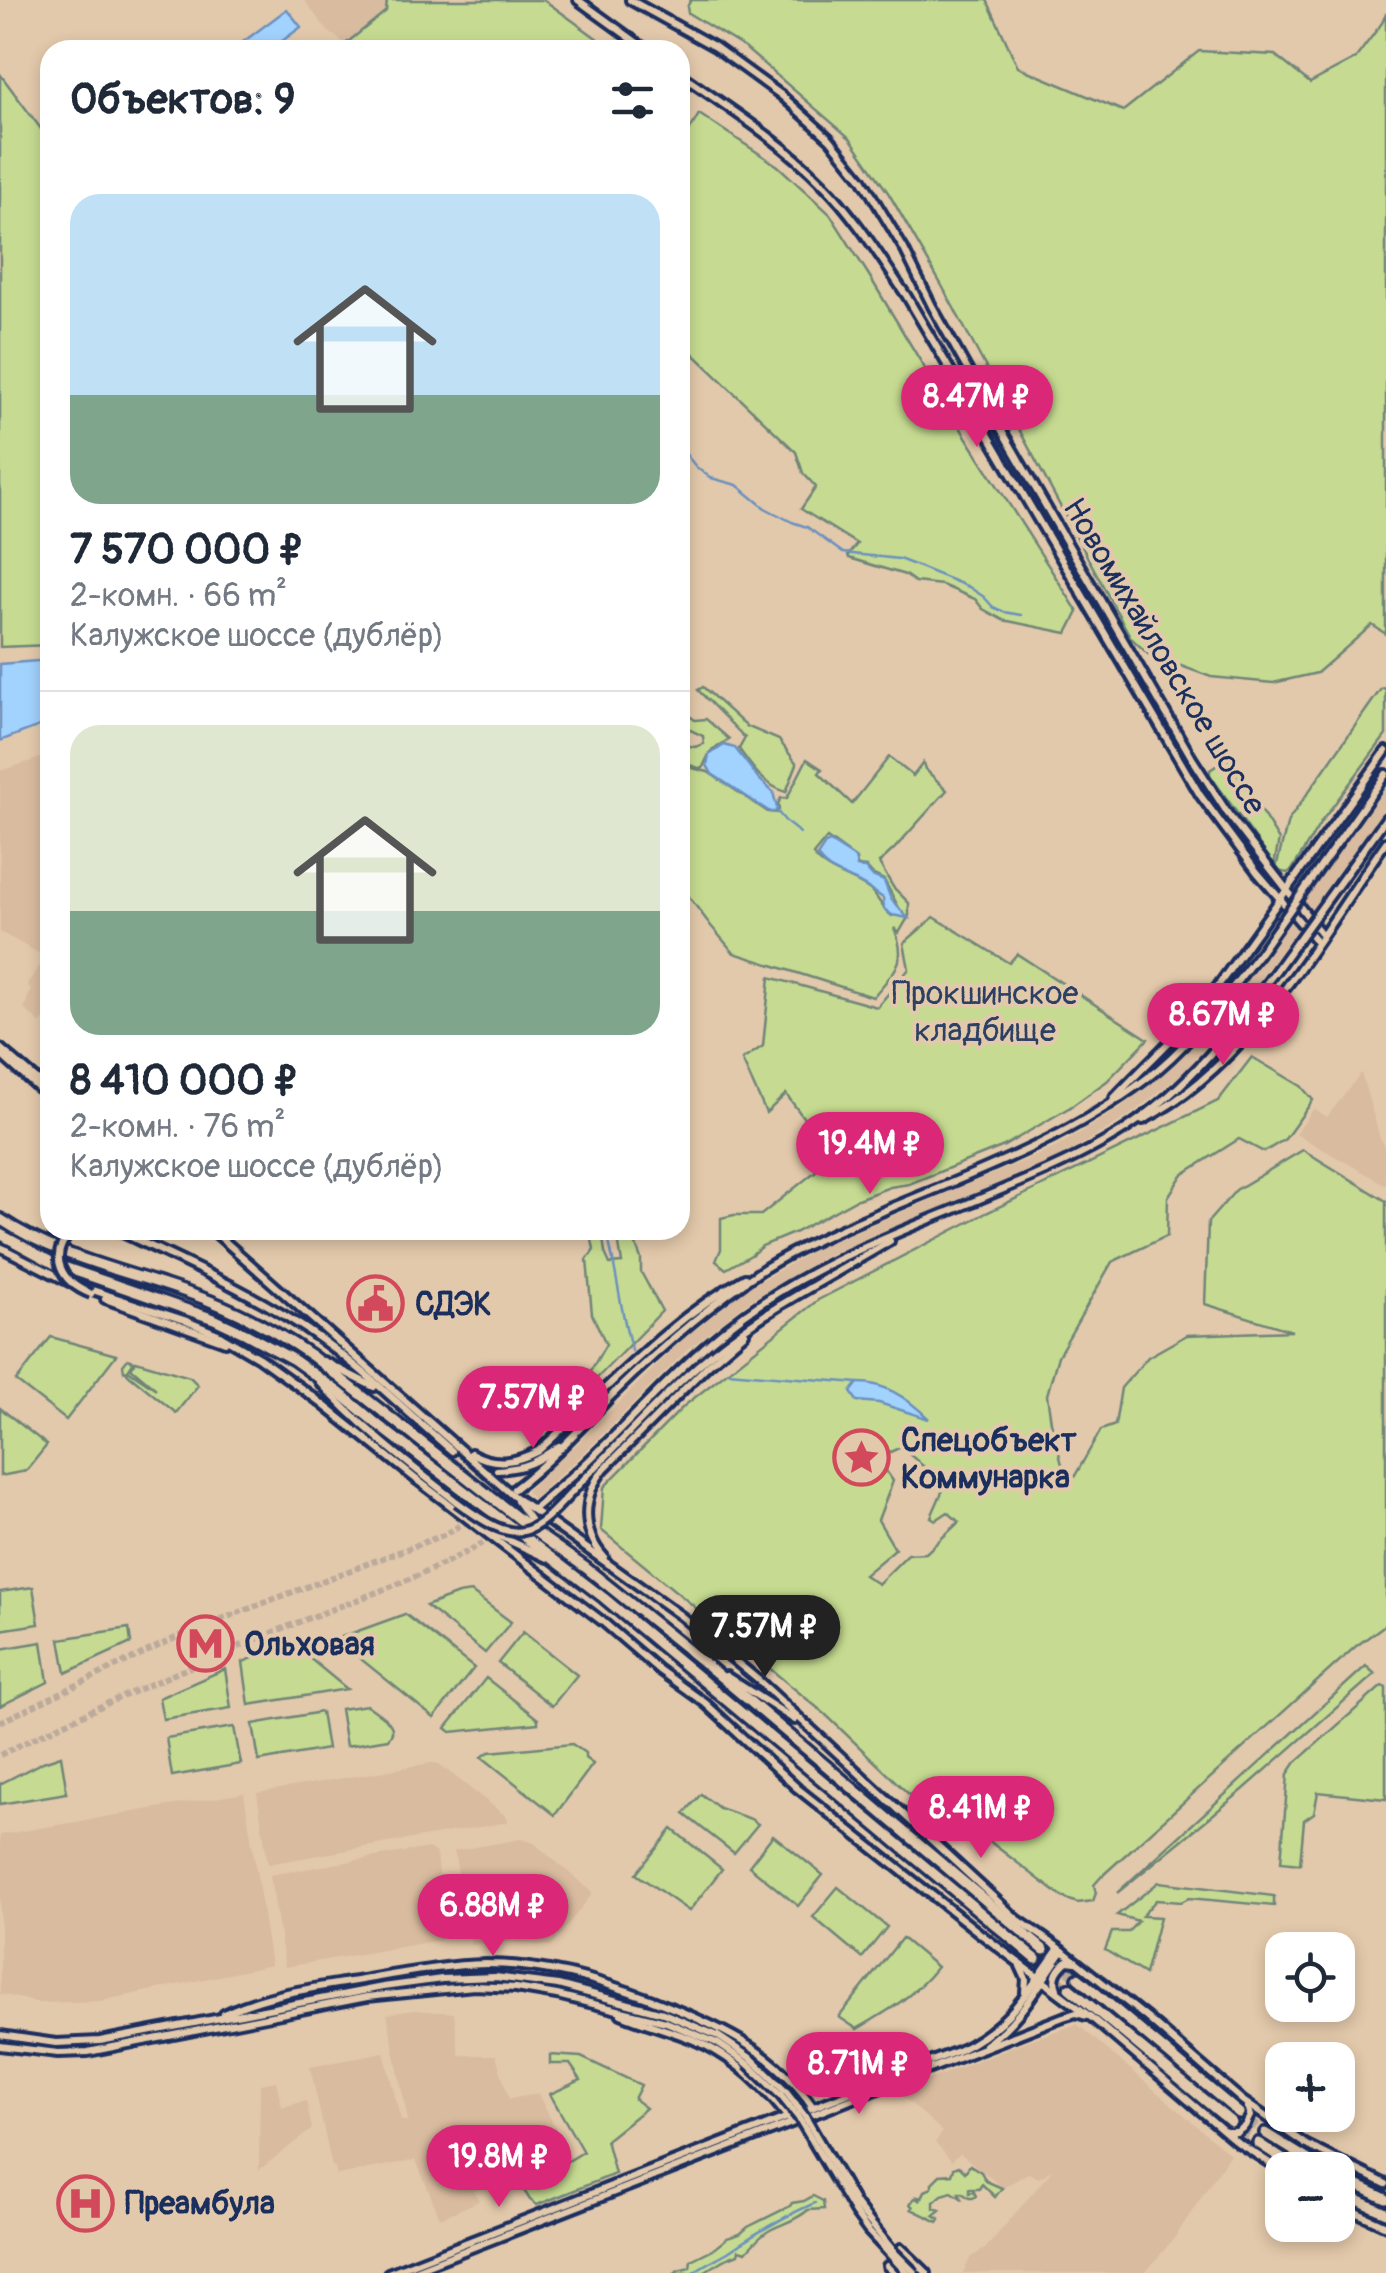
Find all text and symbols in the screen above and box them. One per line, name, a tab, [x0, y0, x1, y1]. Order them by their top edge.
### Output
icon: filters	[605, 73, 660, 128]
text: Объектов: 9	[70, 74, 295, 126]
icon: home	[275, 259, 455, 439]
pin: 8.47M ₽	[885, 365, 1069, 450]
text: 8.47M ₽	[923, 377, 1031, 417]
street label: Новомихайловское шоссе	[1054, 491, 1275, 822]
text: 7 570 000 ₽	[70, 524, 305, 576]
text: 2-комн. · 66 m²	[70, 576, 287, 616]
text: Калужское шоссе (дублёр)	[70, 616, 444, 656]
icon: home	[275, 790, 455, 970]
park label: Прокшинское кладбище	[892, 974, 1079, 1051]
pin: 8.67M ₽	[1131, 983, 1315, 1068]
text: 8.67M ₽	[1169, 995, 1277, 1035]
text: 8 410 000 ₽	[70, 1055, 299, 1107]
text: 2-комн. · 76 m²	[70, 1107, 285, 1147]
pin: 19.4M ₽	[778, 1112, 962, 1197]
text: 19.4M ₽	[818, 1124, 922, 1164]
text: Калужское шоссе (дублёр)	[70, 1147, 444, 1187]
public building icon: СДЭК	[346, 1274, 406, 1334]
place label: СДЭК	[415, 1285, 492, 1325]
pin: 7.57M ₽	[441, 1366, 625, 1451]
text: 7.57M ₽	[479, 1378, 587, 1418]
place label: Спецобъект Коммунарка	[901, 1421, 1078, 1498]
place icon: Спецобъект Коммунарка	[832, 1428, 892, 1488]
pin: 7.57M ₽	[673, 1595, 857, 1680]
text: 7.57M ₽	[711, 1607, 819, 1647]
metro station icon: Ольховая	[175, 1614, 235, 1674]
place label: Ольховая	[244, 1625, 375, 1665]
pin: 8.41M ₽	[889, 1776, 1073, 1861]
text: 8.41M ₽	[929, 1788, 1033, 1828]
pin: 6.88M ₽	[401, 1874, 585, 1959]
text: 6.88M ₽	[439, 1886, 547, 1926]
map controls	[1265, 1932, 1355, 2242]
button: locate	[1265, 1932, 1355, 2022]
pin: 8.71M ₽	[767, 2032, 951, 2117]
button: +	[1265, 2042, 1355, 2132]
text: 8.71M ₽	[808, 2044, 910, 2084]
pin: 19.8M ₽	[407, 2125, 591, 2210]
text: 19.8M ₽	[448, 2137, 550, 2177]
button: −	[1265, 2152, 1355, 2242]
hospital icon: Преамбула	[56, 2173, 116, 2233]
place label: Преамбула	[125, 2184, 275, 2224]

